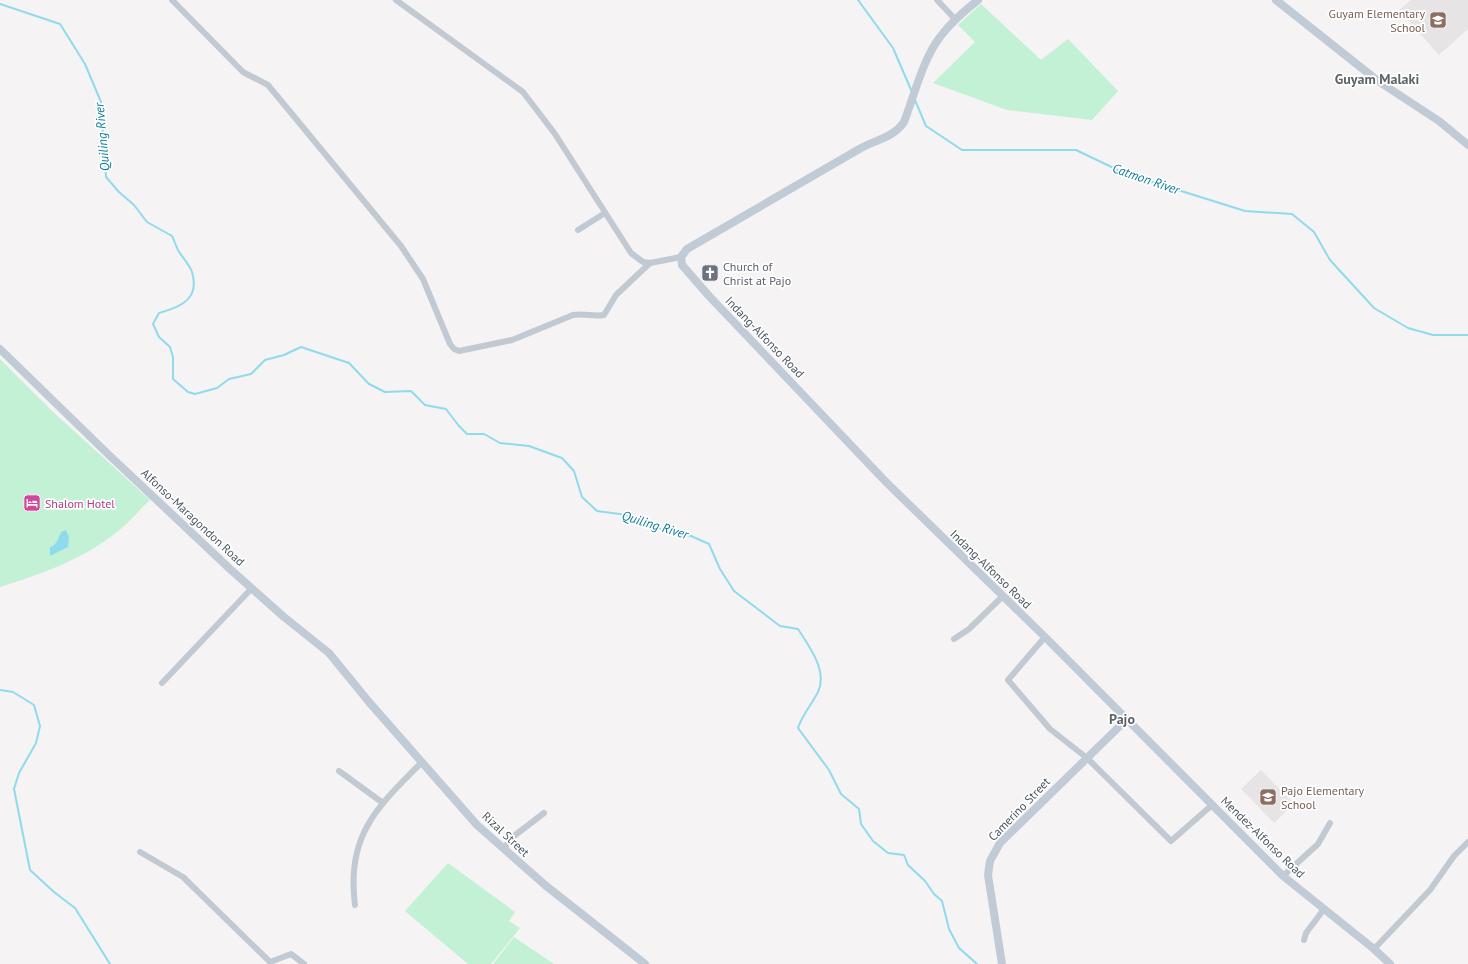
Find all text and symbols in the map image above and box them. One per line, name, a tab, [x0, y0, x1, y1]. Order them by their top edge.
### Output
place label: Guyam Elementary School	[1329, 6, 1425, 35]
school or university icon: Guyam Elementary School	[1428, 10, 1448, 30]
district label: Guyam Malaki	[1335, 70, 1419, 88]
water label: Quiling River	[90, 101, 113, 172]
water label: Catmon River	[1110, 160, 1183, 199]
place label: Church of Christ at Pajo	[723, 259, 791, 288]
church icon: Church of Christ at Pajo	[700, 263, 720, 283]
street label: Indang-Alfonso Road	[722, 293, 808, 381]
street label: Alfonso-Maragondon Road	[138, 465, 248, 569]
hotel icon: Shalom Hotel	[22, 493, 42, 513]
place label: Shalom Hotel	[45, 496, 115, 511]
water label: Quiling River	[620, 507, 691, 543]
street label: Indang-Alfonso Road	[947, 526, 1035, 612]
district label: Pajo	[1109, 710, 1135, 728]
street label: Camerino Street	[985, 774, 1053, 844]
place label: Pajo Elementary School	[1281, 783, 1365, 812]
school or university icon: Pajo Elementary School	[1258, 787, 1278, 807]
street label: Mendez-Alfonso Road	[1218, 793, 1308, 881]
street label: Rizal Street	[479, 808, 533, 860]

